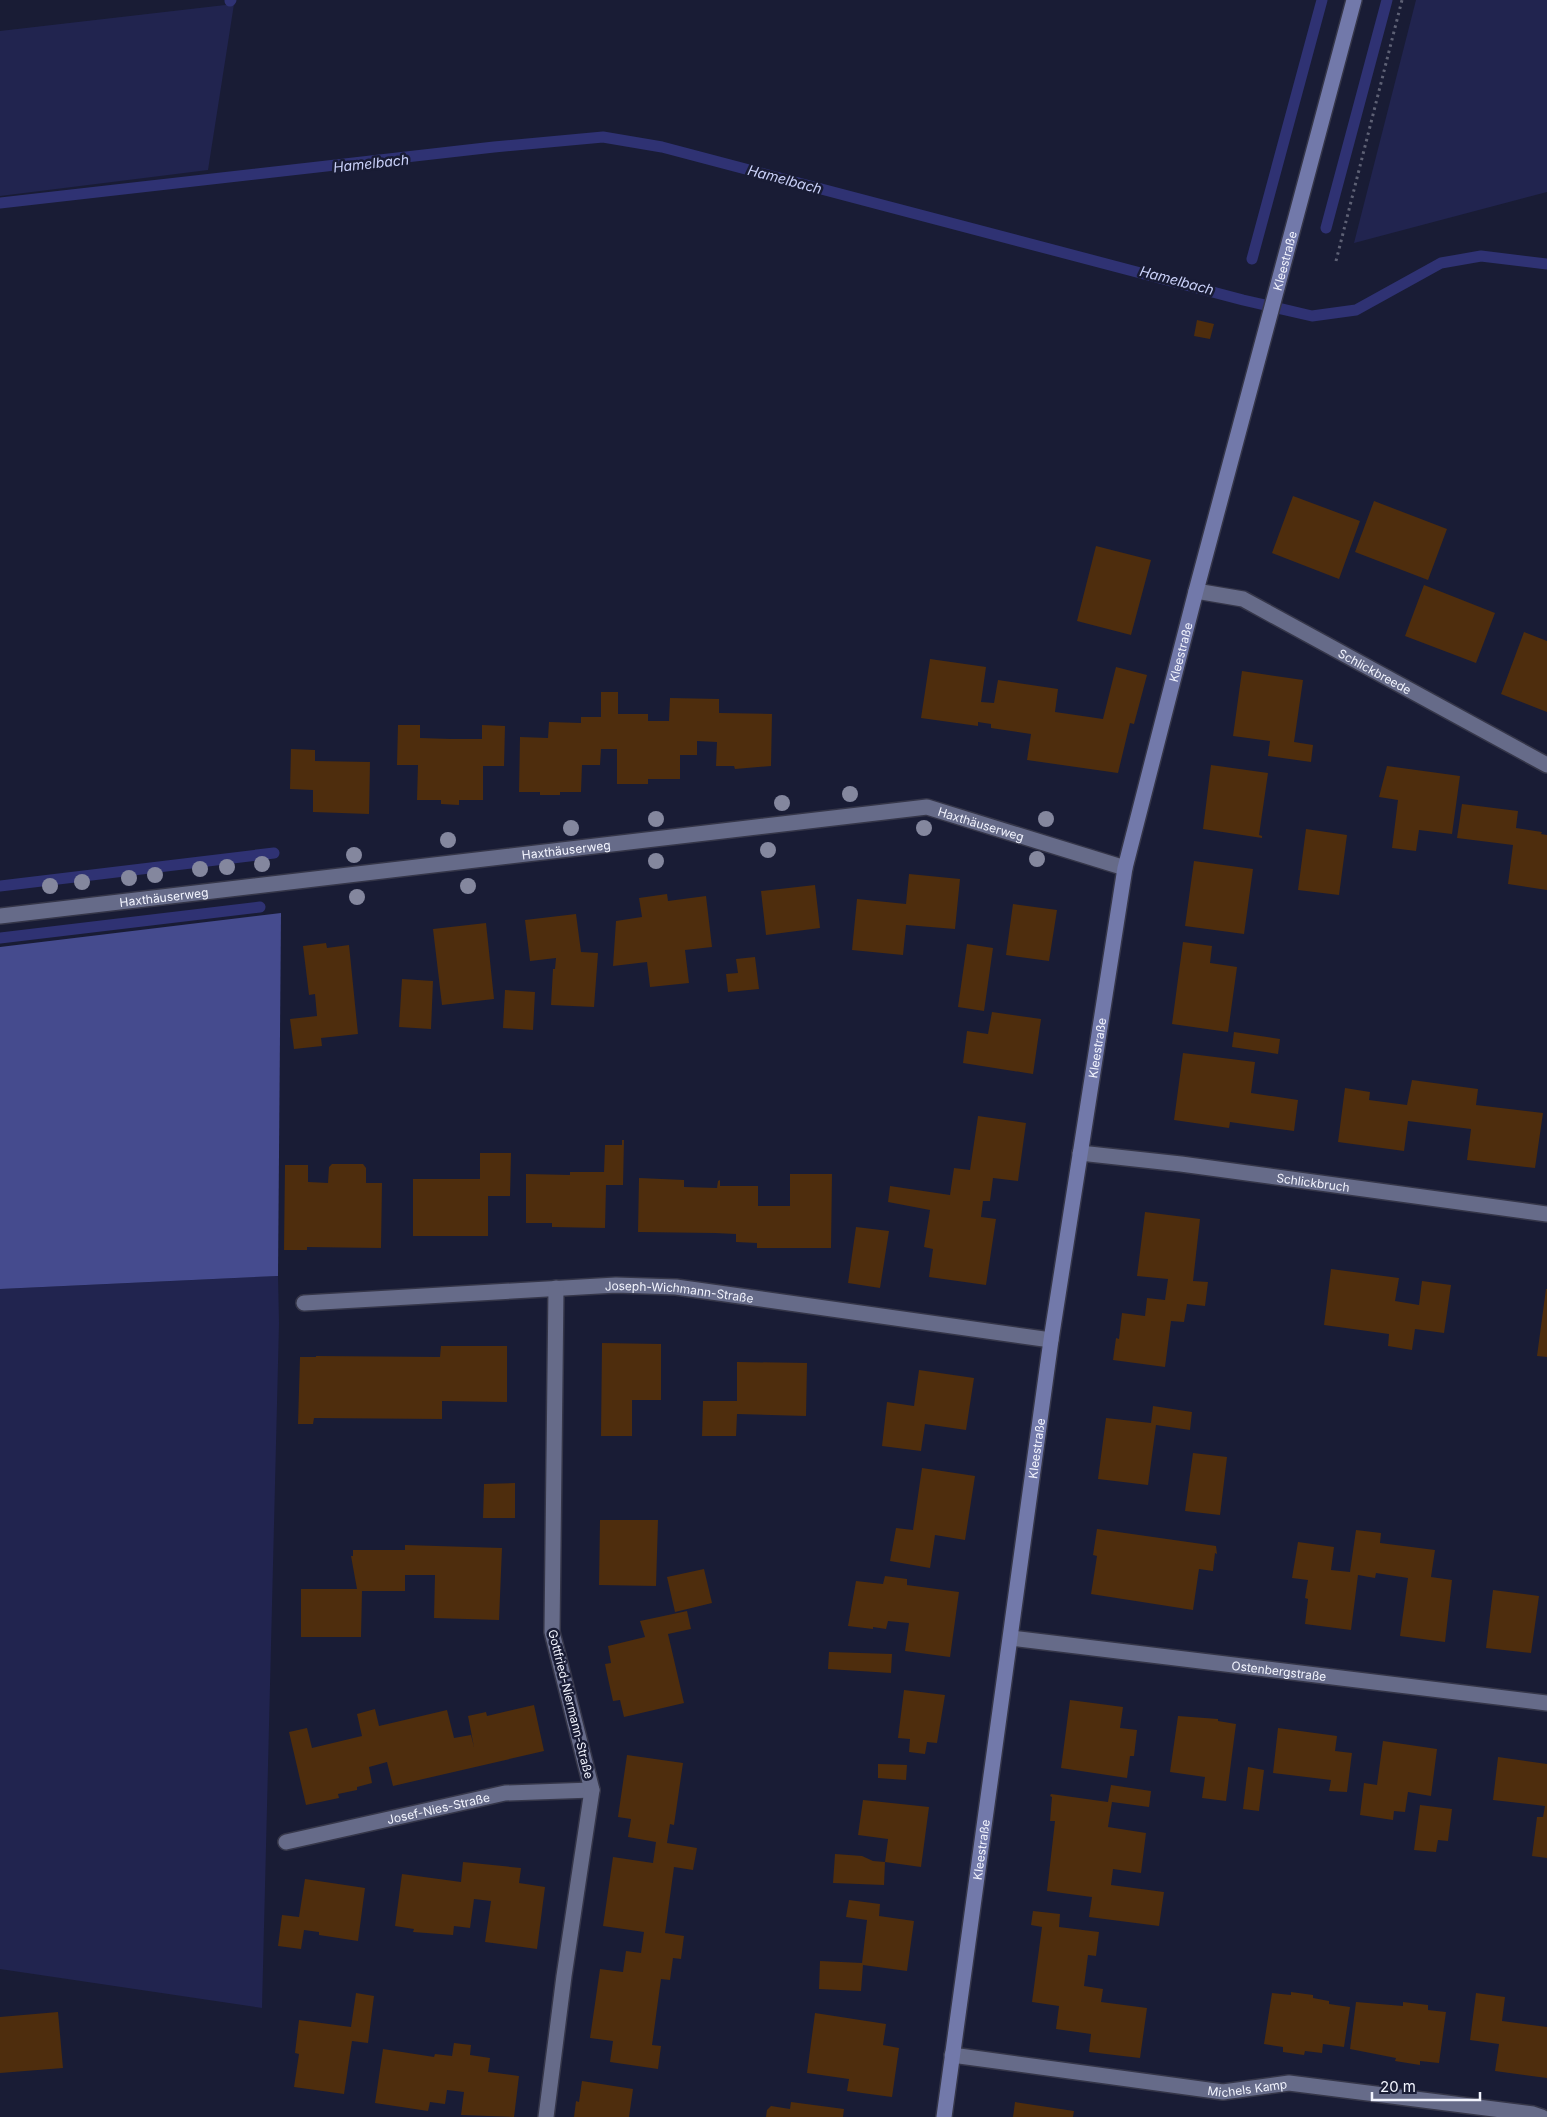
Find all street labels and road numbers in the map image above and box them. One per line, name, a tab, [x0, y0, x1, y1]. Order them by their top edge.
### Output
street label: Kleestraße	[1269, 229, 1299, 292]
street label: Kleestraße	[1166, 621, 1195, 683]
street label: Schlickbreede	[1336, 645, 1414, 697]
street label: Haxthäuserweg	[936, 803, 1026, 844]
street label: Haxthäuserweg	[521, 837, 611, 862]
street label: Haxthäuserweg	[119, 884, 209, 909]
street label: Kleestraße	[1085, 1017, 1109, 1079]
street label: Schlickbruch	[1276, 1170, 1351, 1194]
street label: Joseph-Wichmann-Straße	[604, 1277, 755, 1305]
street label: Kleestraße	[1024, 1417, 1048, 1480]
street label: Gottfried-Niermann-Straße	[545, 1628, 597, 1780]
street label: Ostenbergstraße	[1231, 1657, 1327, 1684]
street label: Josef-Nies-Straße	[385, 1789, 491, 1827]
street label: Kleestraße	[969, 1818, 992, 1881]
street label: Michels Kamp	[1207, 2076, 1288, 2100]

